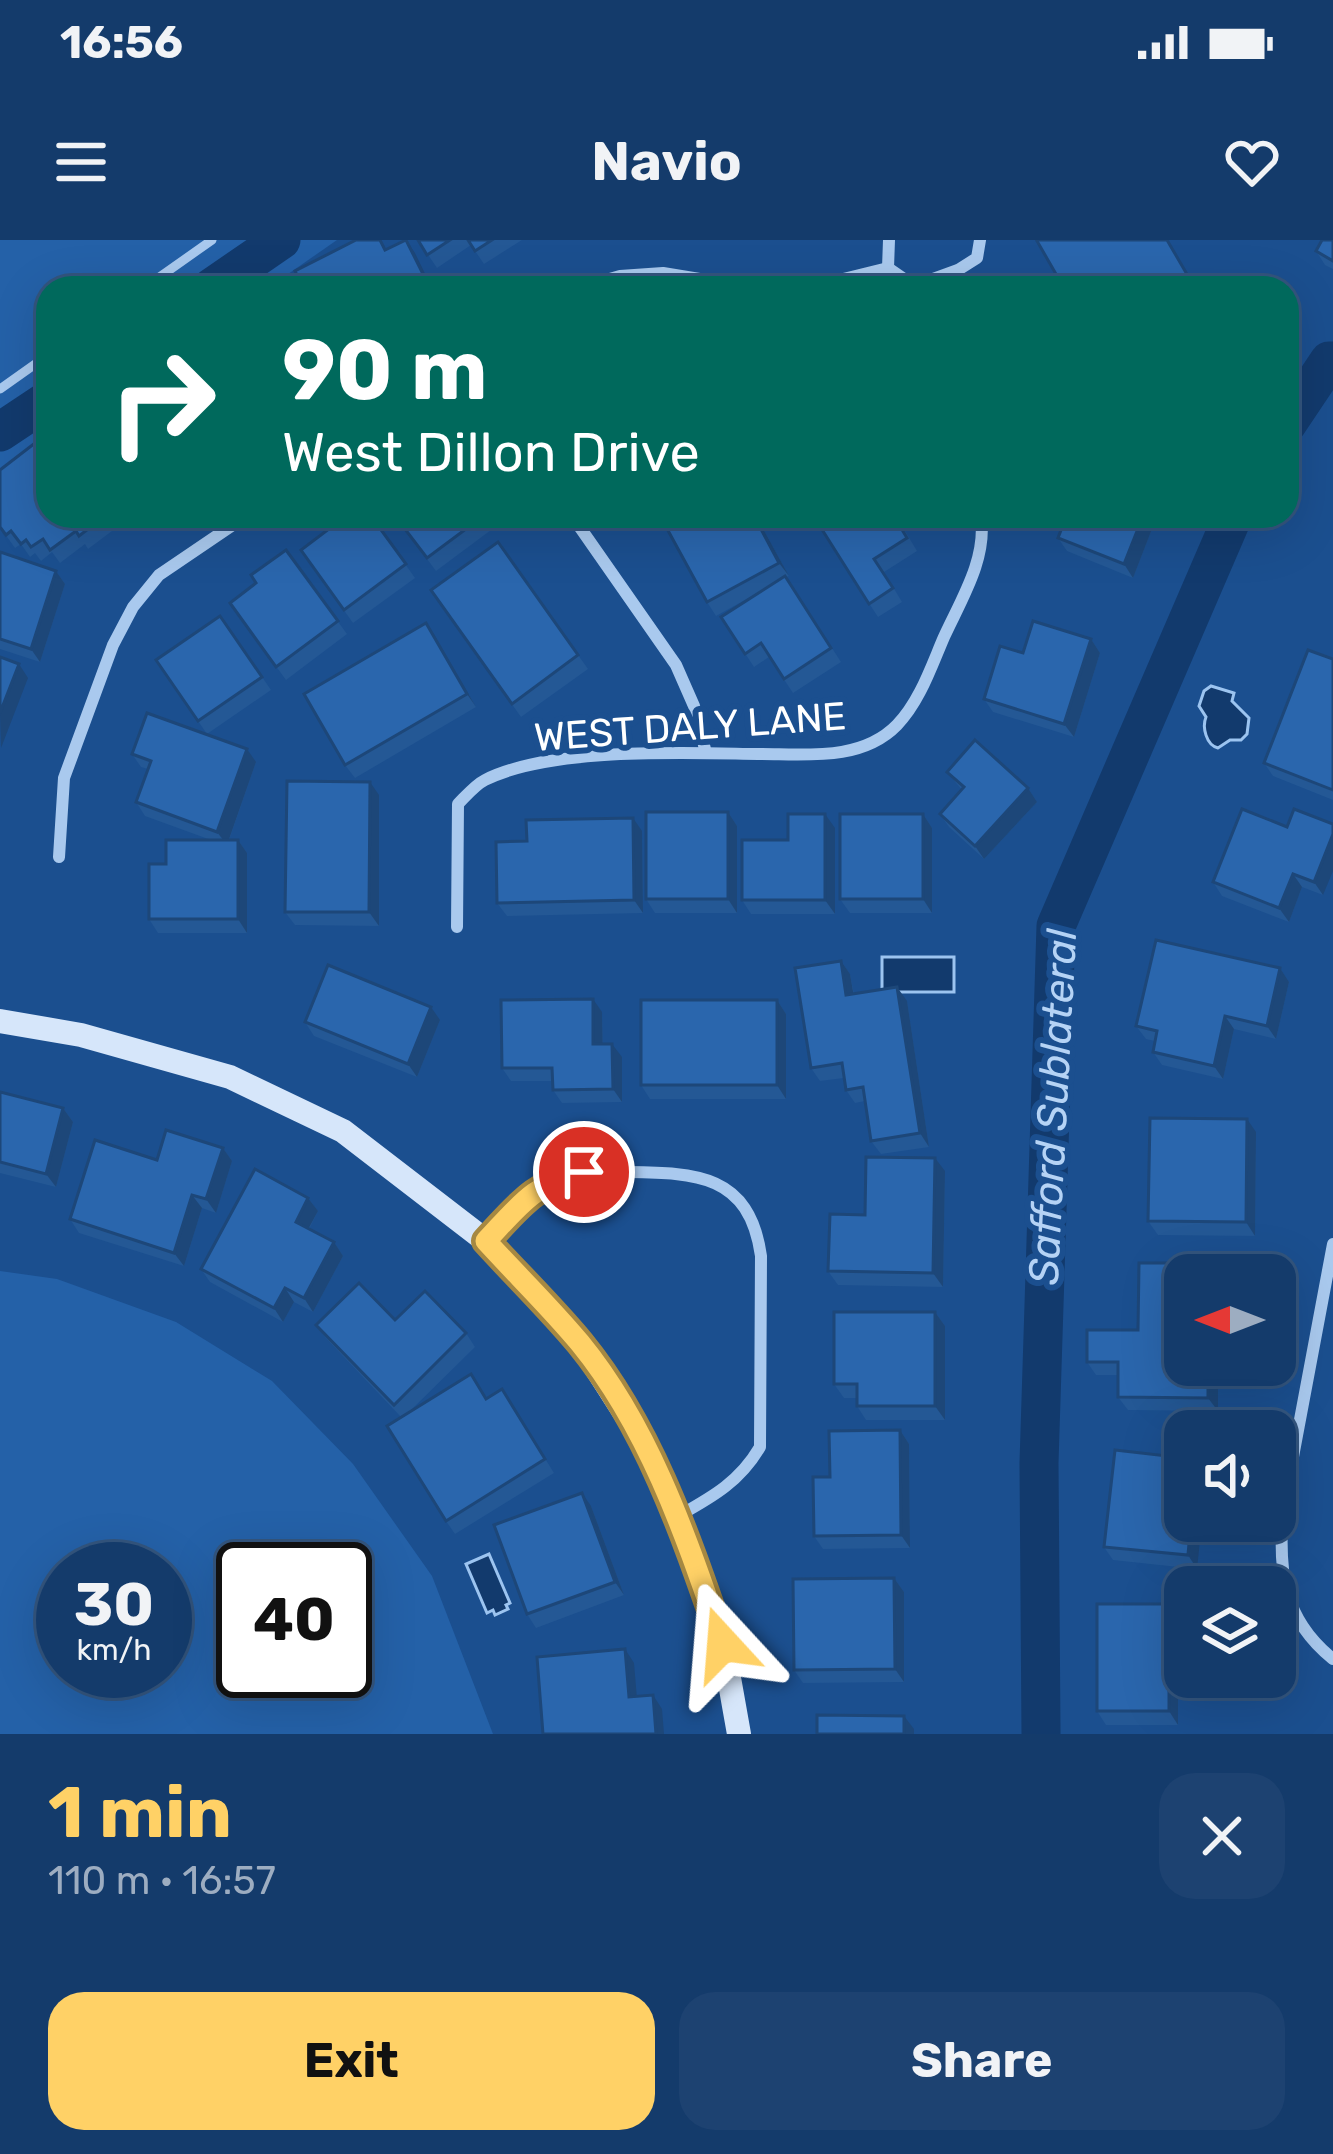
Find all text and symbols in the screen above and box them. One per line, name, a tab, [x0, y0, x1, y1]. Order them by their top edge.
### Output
text: 16:56	[60, 16, 183, 69]
icon: menu	[48, 129, 114, 195]
icon: heart	[1219, 129, 1285, 195]
text: Navio	[591, 130, 742, 194]
text: 90 m	[282, 320, 488, 420]
icon: right	[84, 324, 240, 480]
text: West Dillon Drive	[282, 421, 700, 485]
street label: WEST DALY LANE	[532, 693, 848, 761]
water label: Safford Sublateral	[1019, 927, 1087, 1286]
pin	[533, 1121, 635, 1223]
icon: arrive	[551, 1139, 617, 1205]
north arrow	[1164, 1254, 1296, 1386]
map controls	[1164, 1254, 1296, 1698]
button: sound	[1164, 1410, 1296, 1542]
speed limit sign: 40	[216, 1542, 372, 1698]
button: layers	[1164, 1566, 1296, 1698]
text: 30	[74, 1569, 154, 1640]
position arrow	[660, 1581, 786, 1707]
text: km/h	[77, 1632, 151, 1668]
text: 1 min	[48, 1770, 232, 1855]
button: close	[1159, 1773, 1285, 1899]
text: 110 m · 16:57	[48, 1858, 276, 1904]
button: Exit	[48, 1992, 655, 2130]
button: Share	[679, 1992, 1285, 2130]

